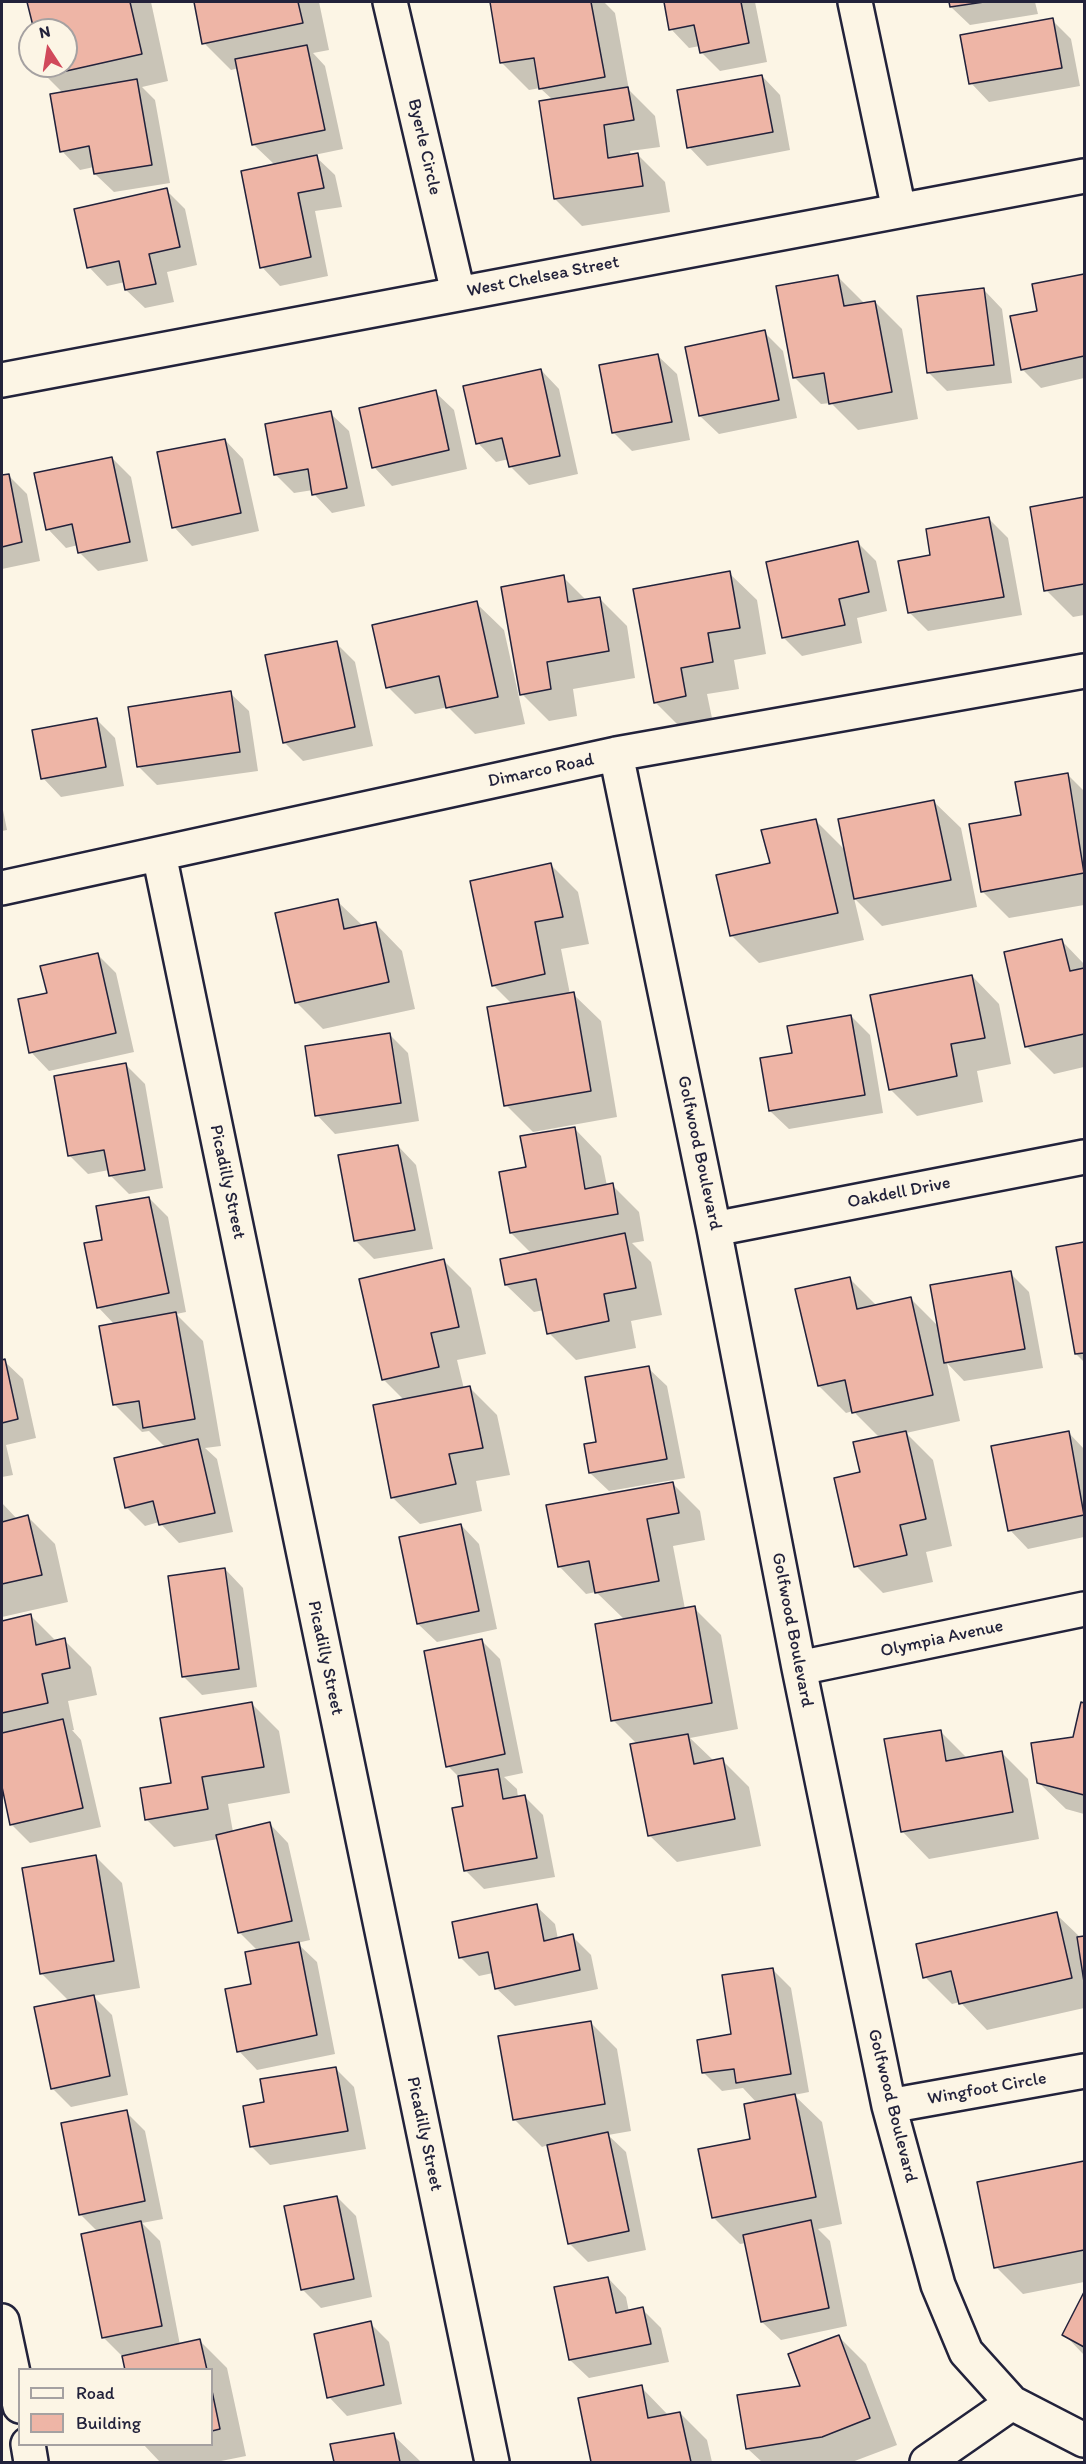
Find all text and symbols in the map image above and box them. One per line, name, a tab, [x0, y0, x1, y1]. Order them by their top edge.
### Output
north arrow	[18, 18, 78, 78]
text: N	[37, 21, 52, 42]
street label: Byerle Circle	[402, 97, 446, 197]
street label: West Chelsea Street	[465, 252, 621, 302]
street label: Dimarco Road	[486, 749, 596, 793]
street label: Golfwood Boulevard	[672, 1074, 726, 1232]
street label: Picadilly Street	[204, 1123, 250, 1241]
street label: Oakdell Drive	[846, 1172, 952, 1214]
street label: Golfwood Boulevard	[766, 1551, 818, 1709]
street label: Picadilly Street	[302, 1599, 348, 1717]
street label: Olympia Avenue	[879, 1615, 1005, 1663]
street label: Golfwood Boulevard	[862, 2027, 922, 2185]
street label: Wingfoot Circle	[926, 2068, 1048, 2110]
street label: Picadilly Street	[401, 2075, 447, 2193]
legend	[18, 2368, 213, 2446]
text: Road	[76, 2382, 115, 2404]
text: Building	[76, 2412, 141, 2434]

